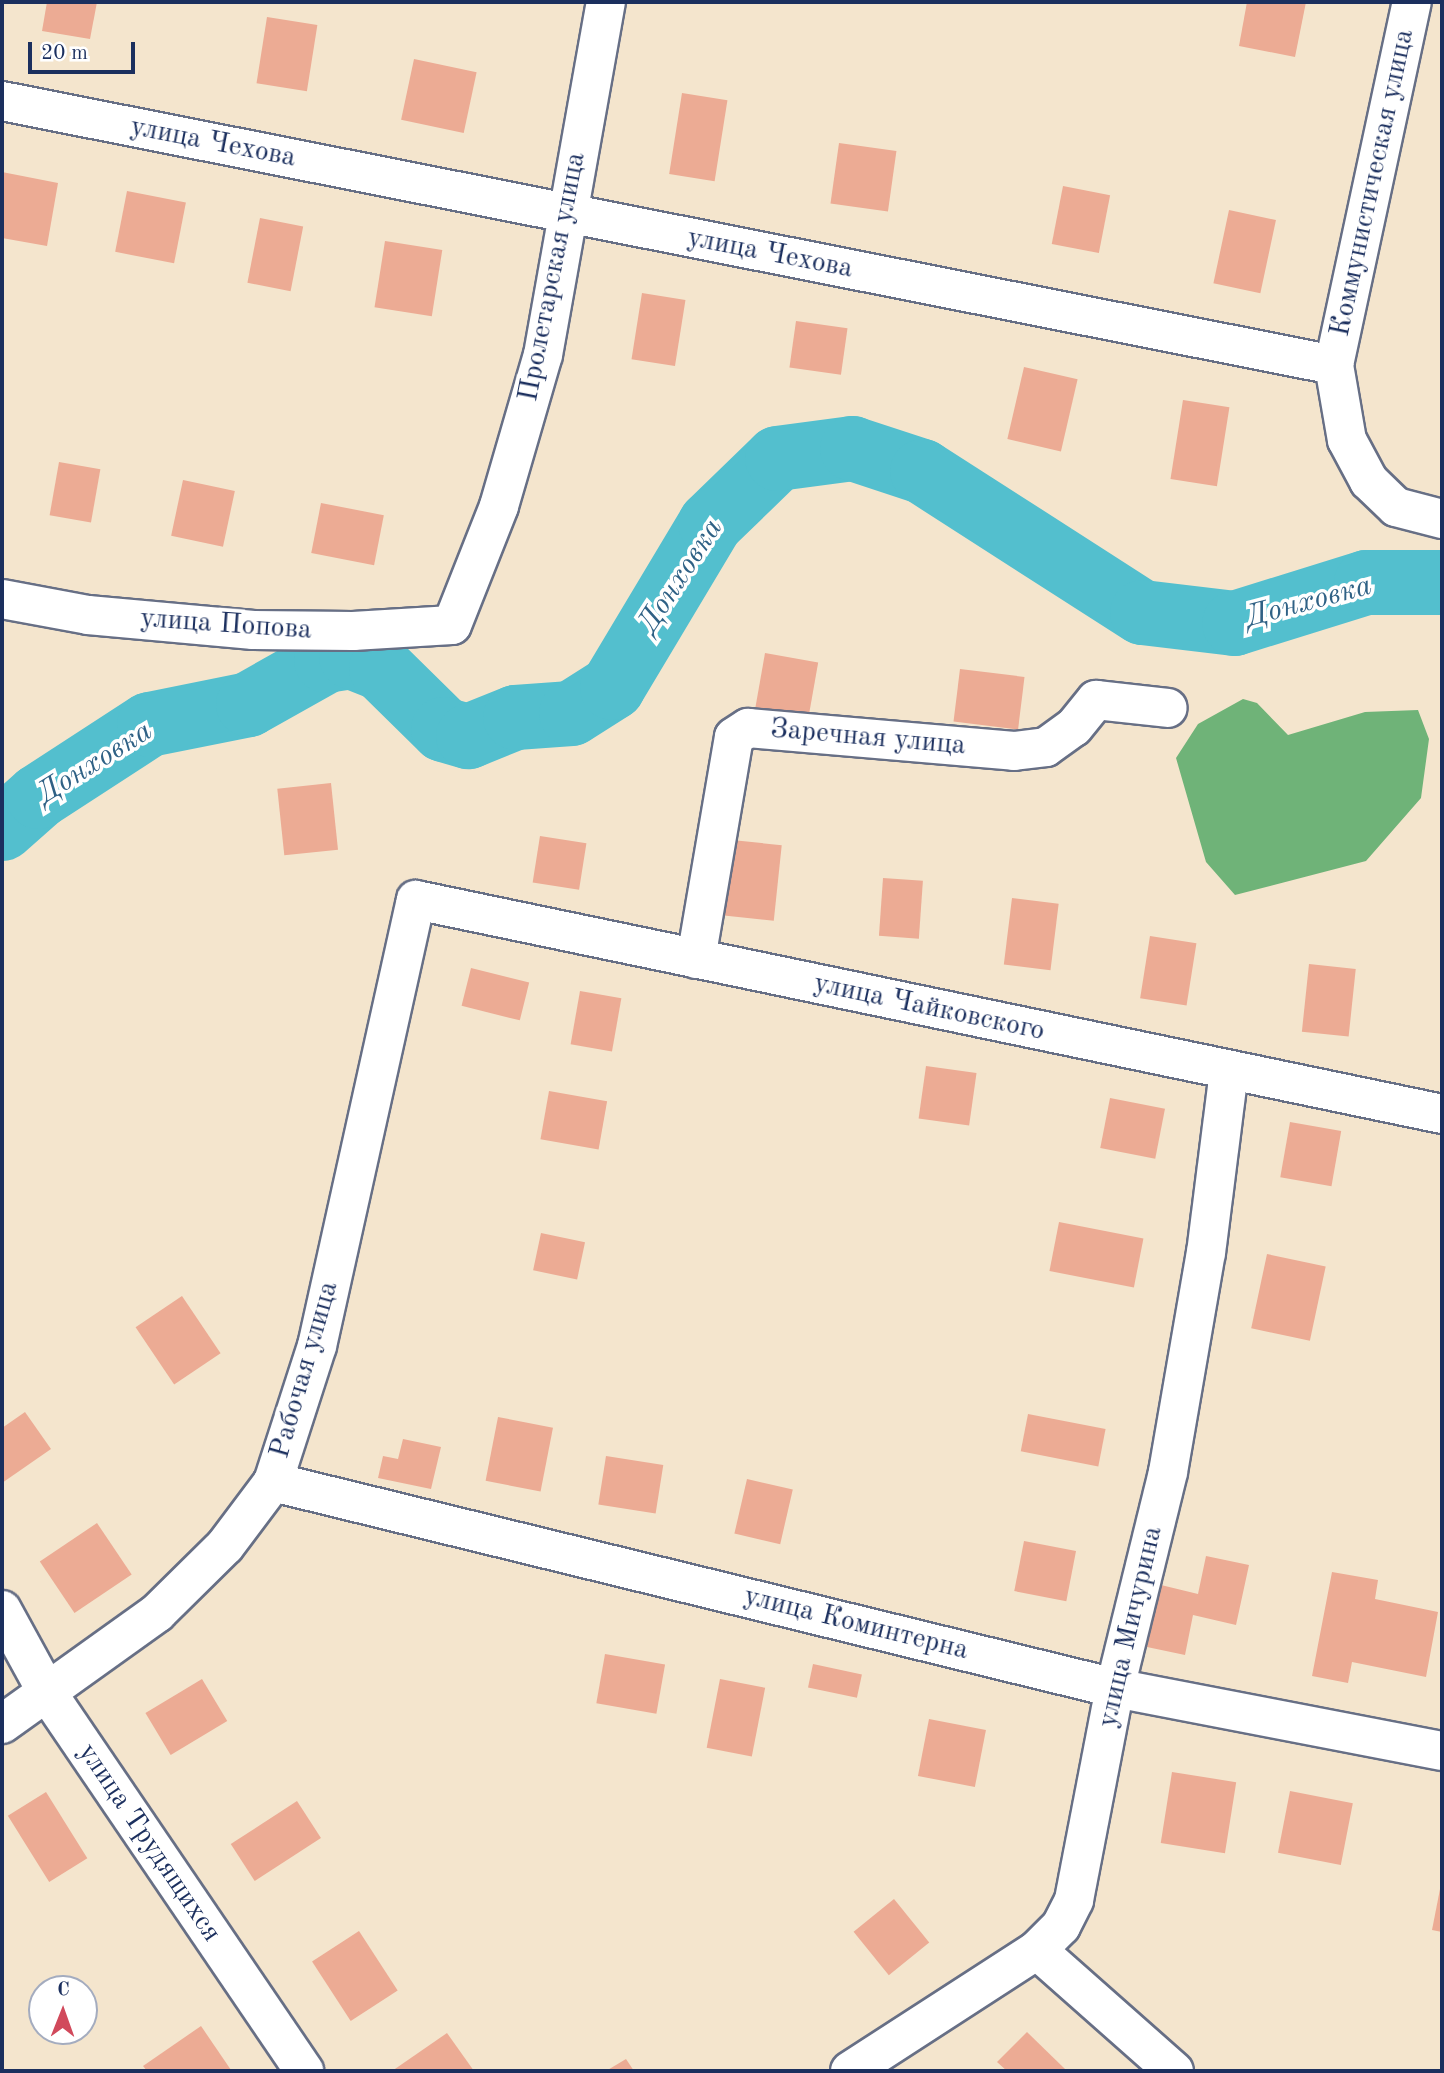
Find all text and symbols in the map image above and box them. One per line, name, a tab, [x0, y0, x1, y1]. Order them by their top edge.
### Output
street label: Коммунистическая улица	[1324, 26, 1422, 340]
scale bar	[32, 28, 138, 72]
text: 20 m	[41, 43, 88, 64]
street label: улица Чехова	[127, 110, 299, 176]
street label: Пролетарская улица	[512, 150, 594, 404]
street label: улица Чехова	[684, 221, 856, 287]
water label: Донховка	[631, 512, 731, 640]
water label: Донховка	[1242, 568, 1376, 636]
street label: улица Попова	[139, 602, 313, 648]
street label: Заречная улица	[769, 713, 967, 763]
water label: Донховка	[31, 714, 159, 812]
street label: улица Чайковского	[811, 967, 1047, 1049]
street label: Рабочая улица	[264, 1278, 346, 1462]
street label: улица Мичурина	[1092, 1523, 1170, 1731]
street label: улица Коминтерна	[740, 1580, 972, 1668]
street label: улица Трудящихся	[70, 1737, 228, 1949]
north arrow	[28, 1975, 98, 2045]
text: С	[57, 1981, 70, 2000]

